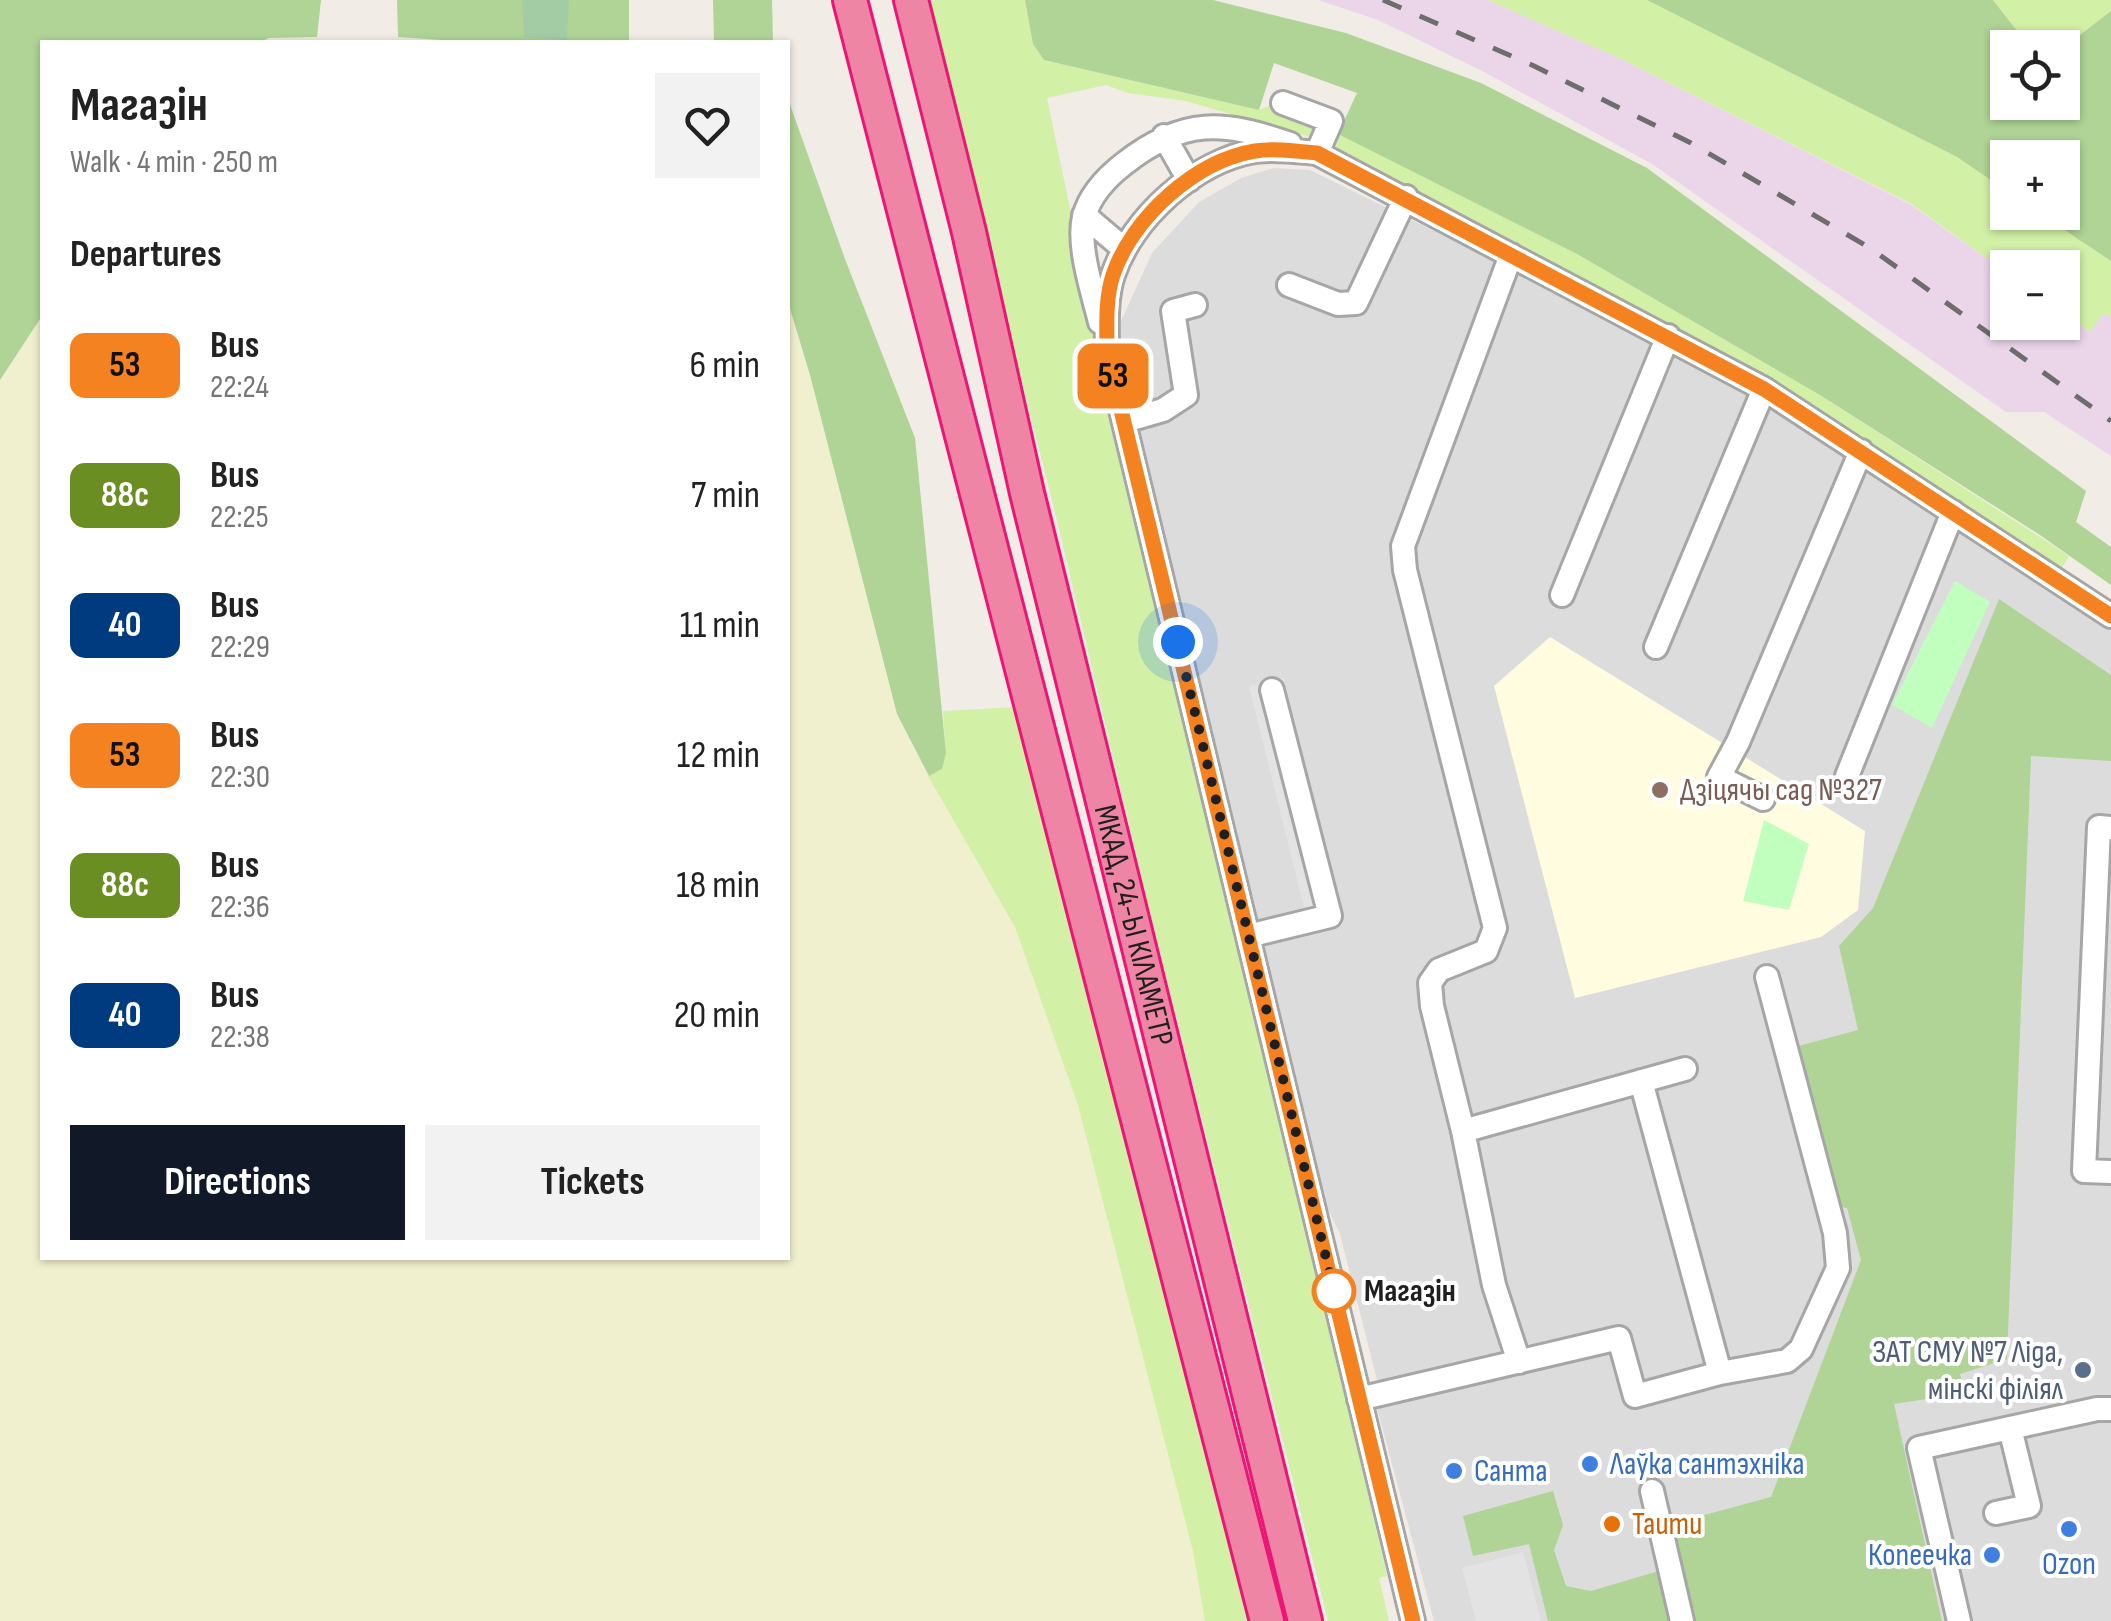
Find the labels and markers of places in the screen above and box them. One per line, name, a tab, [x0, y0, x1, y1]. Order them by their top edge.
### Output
place label: Дзіцячы сад №327	[1680, 771, 1882, 810]
marker: Дзіцячы сад №327	[1649, 779, 1671, 801]
marker: Магазін	[1313, 1270, 1355, 1312]
place label: Магазін	[1364, 1272, 1456, 1311]
place label: ЗАТ СМУ №7 Ліда, мінскі філіял	[1872, 1333, 2064, 1409]
marker: ЗАТ СМУ №7 Ліда, мінскі філіял	[2072, 1359, 2094, 1381]
place label: Лаўка сантэхніка	[1609, 1445, 1805, 1484]
place label: Санта	[1474, 1452, 1548, 1491]
marker: Лаўка сантэхніка	[1579, 1453, 1601, 1475]
marker: Санта	[1443, 1460, 1465, 1482]
place label: Таити	[1632, 1505, 1703, 1544]
marker: Таити	[1601, 1513, 1623, 1535]
marker: Ozon	[2058, 1518, 2080, 1540]
place label: Копеечка	[1868, 1536, 1972, 1575]
marker: Копеечка	[1981, 1544, 2003, 1566]
place label: Ozon	[2042, 1545, 2096, 1584]

